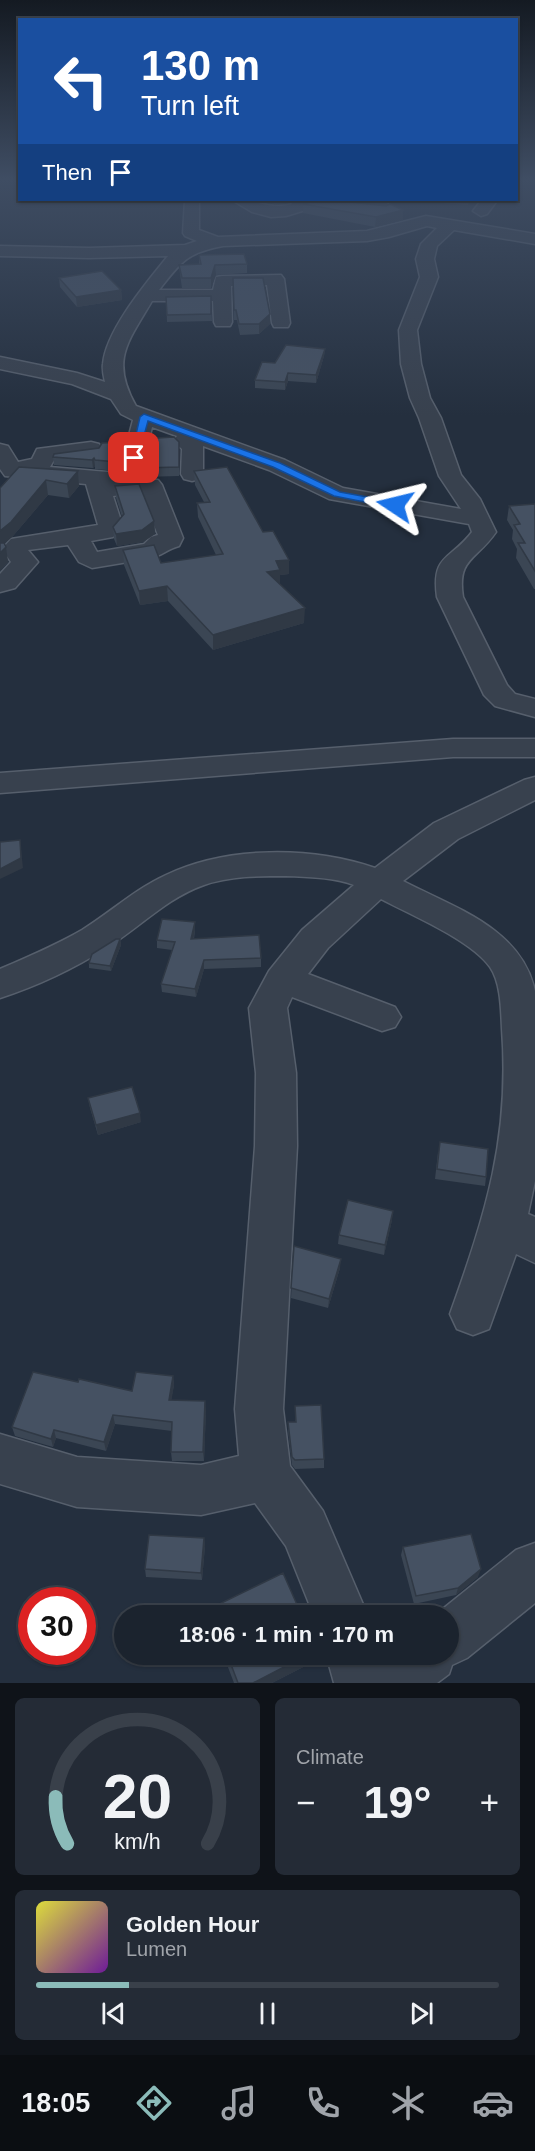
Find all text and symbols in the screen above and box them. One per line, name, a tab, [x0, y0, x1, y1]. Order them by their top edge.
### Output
icon: left	[42, 42, 120, 120]
text: 130 m	[141, 42, 260, 89]
text: Turn left	[141, 91, 239, 121]
icon: arrive	[104, 156, 137, 189]
text: Then	[42, 160, 92, 185]
pin	[108, 432, 159, 483]
icon: arrive	[117, 441, 150, 474]
position arrow	[363, 473, 427, 537]
speed limit sign: 30	[18, 1587, 96, 1665]
text: 18:06 · 1 min · 170 m	[179, 1622, 394, 1647]
text: Climate	[296, 1746, 364, 1768]
text: 20	[103, 1762, 172, 1831]
text: 19°	[363, 1777, 432, 1828]
text: −	[296, 1784, 315, 1821]
text: +	[480, 1784, 499, 1821]
text: km/h	[114, 1830, 161, 1854]
text: Golden Hour	[126, 1912, 259, 1937]
text: Lumen	[126, 1938, 187, 1960]
icon: previous	[97, 1997, 130, 2030]
icon: pause	[251, 1997, 284, 2030]
icon: next	[405, 1997, 438, 2030]
icon: directions	[133, 2082, 175, 2124]
icon: music	[218, 2082, 260, 2124]
icon: phone	[302, 2082, 344, 2124]
icon: climate	[387, 2082, 429, 2124]
icon: car	[472, 2082, 514, 2124]
text: 18:05	[21, 2088, 90, 2118]

